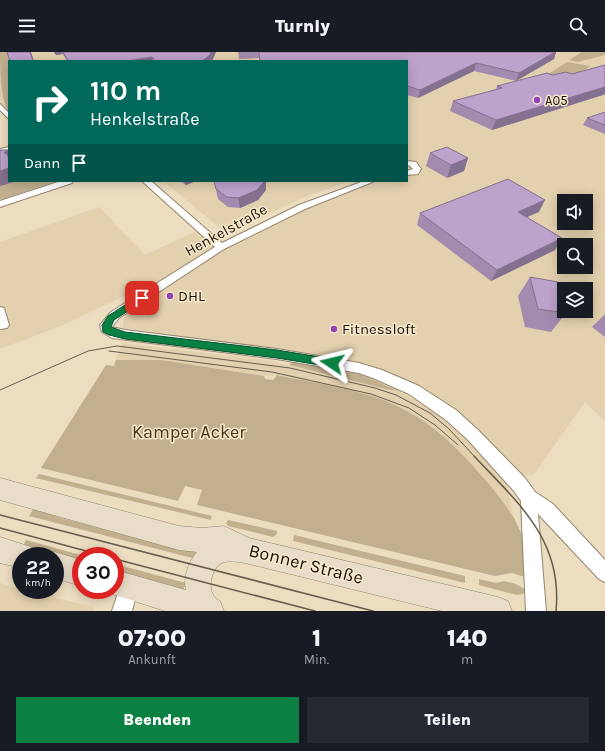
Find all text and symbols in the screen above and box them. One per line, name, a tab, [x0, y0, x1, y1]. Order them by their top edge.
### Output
icon: menu	[16, 15, 38, 37]
text: Turnly	[275, 15, 330, 37]
icon: search	[567, 15, 589, 37]
text: 110 m	[90, 74, 161, 107]
icon: right	[24, 76, 76, 128]
place label: A05	[545, 93, 568, 108]
marker: A05	[532, 95, 542, 105]
text: Henkelstraße	[90, 108, 200, 130]
icon: arrive	[68, 152, 90, 174]
text: Dann	[24, 154, 60, 172]
map controls	[557, 194, 593, 318]
button: sound	[557, 194, 593, 230]
street label: Henkelstraße	[182, 200, 270, 260]
button: search	[557, 238, 593, 274]
pin	[125, 281, 159, 315]
button: layers	[557, 282, 593, 318]
icon: arrive	[131, 287, 153, 309]
place label: DHL	[178, 287, 205, 305]
marker: DHL	[165, 291, 175, 301]
place label: Fitnessloft	[342, 320, 416, 338]
marker: Fitnessloft	[329, 324, 339, 334]
position arrow	[311, 342, 353, 384]
park label: Kamper Acker	[132, 421, 246, 443]
street label: Bonner Straße	[247, 539, 365, 589]
speed limit sign: 30	[72, 547, 124, 599]
text: 22	[26, 556, 50, 579]
text: km/h	[25, 577, 51, 589]
text: 07:00	[118, 624, 186, 652]
text: 1	[312, 624, 321, 652]
text: 140	[447, 624, 487, 652]
text: Ankunft	[128, 652, 176, 667]
text: Min.	[304, 652, 329, 667]
text: m	[461, 652, 473, 667]
button: Beenden	[16, 697, 299, 743]
button: Teilen	[307, 697, 589, 743]

